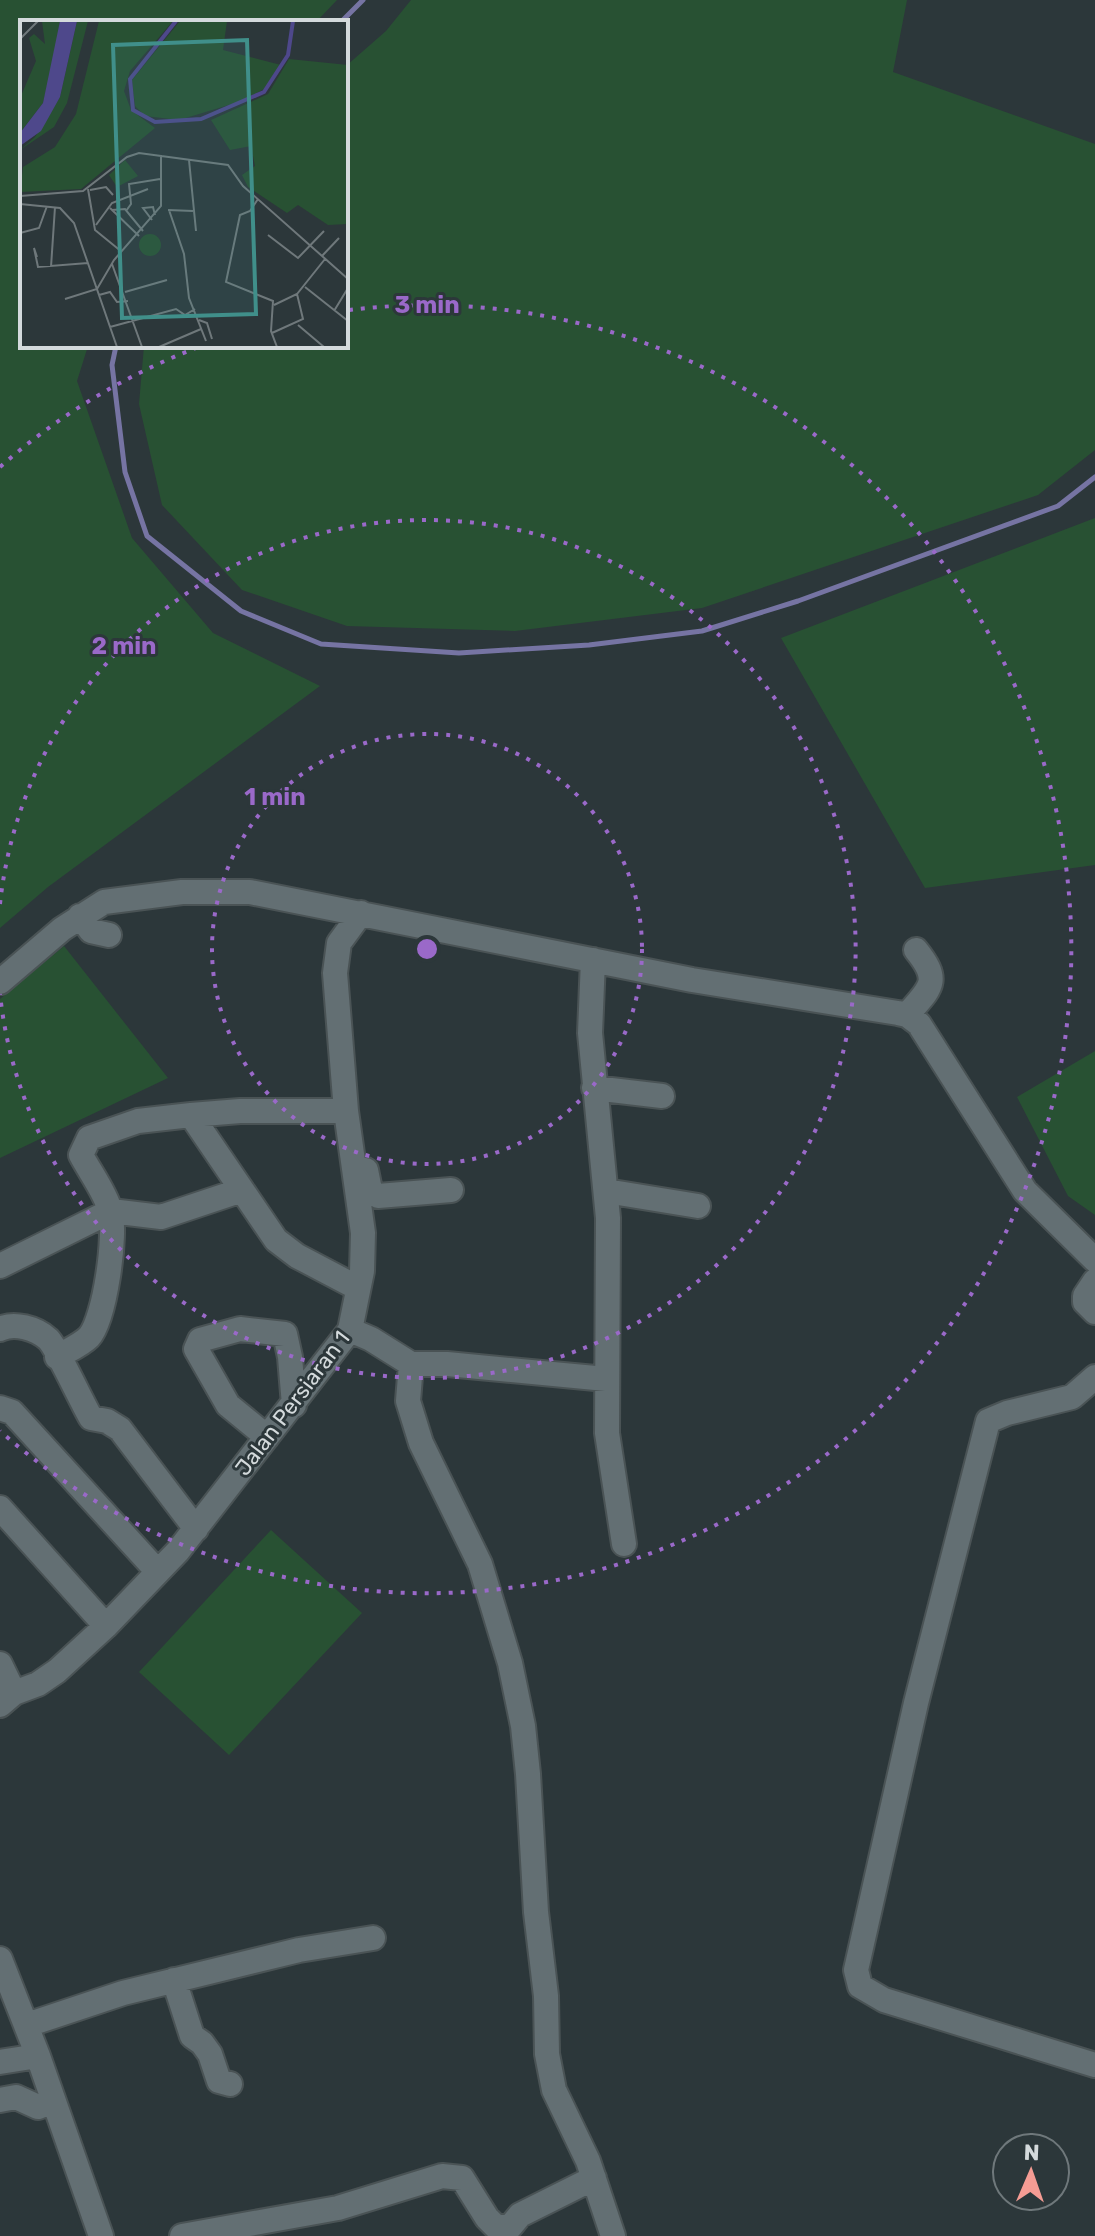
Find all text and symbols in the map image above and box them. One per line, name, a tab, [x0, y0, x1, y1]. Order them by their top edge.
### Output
inset map	[20, 20, 348, 348]
text: 3 min	[394, 291, 460, 319]
text: 2 min	[92, 632, 157, 660]
text: 1 min	[244, 783, 306, 811]
centre of rings	[413, 935, 441, 963]
street label: Jalan Persiaran 1	[229, 1326, 356, 1481]
north arrow	[991, 2132, 1071, 2212]
text: N	[1023, 2139, 1040, 2166]

